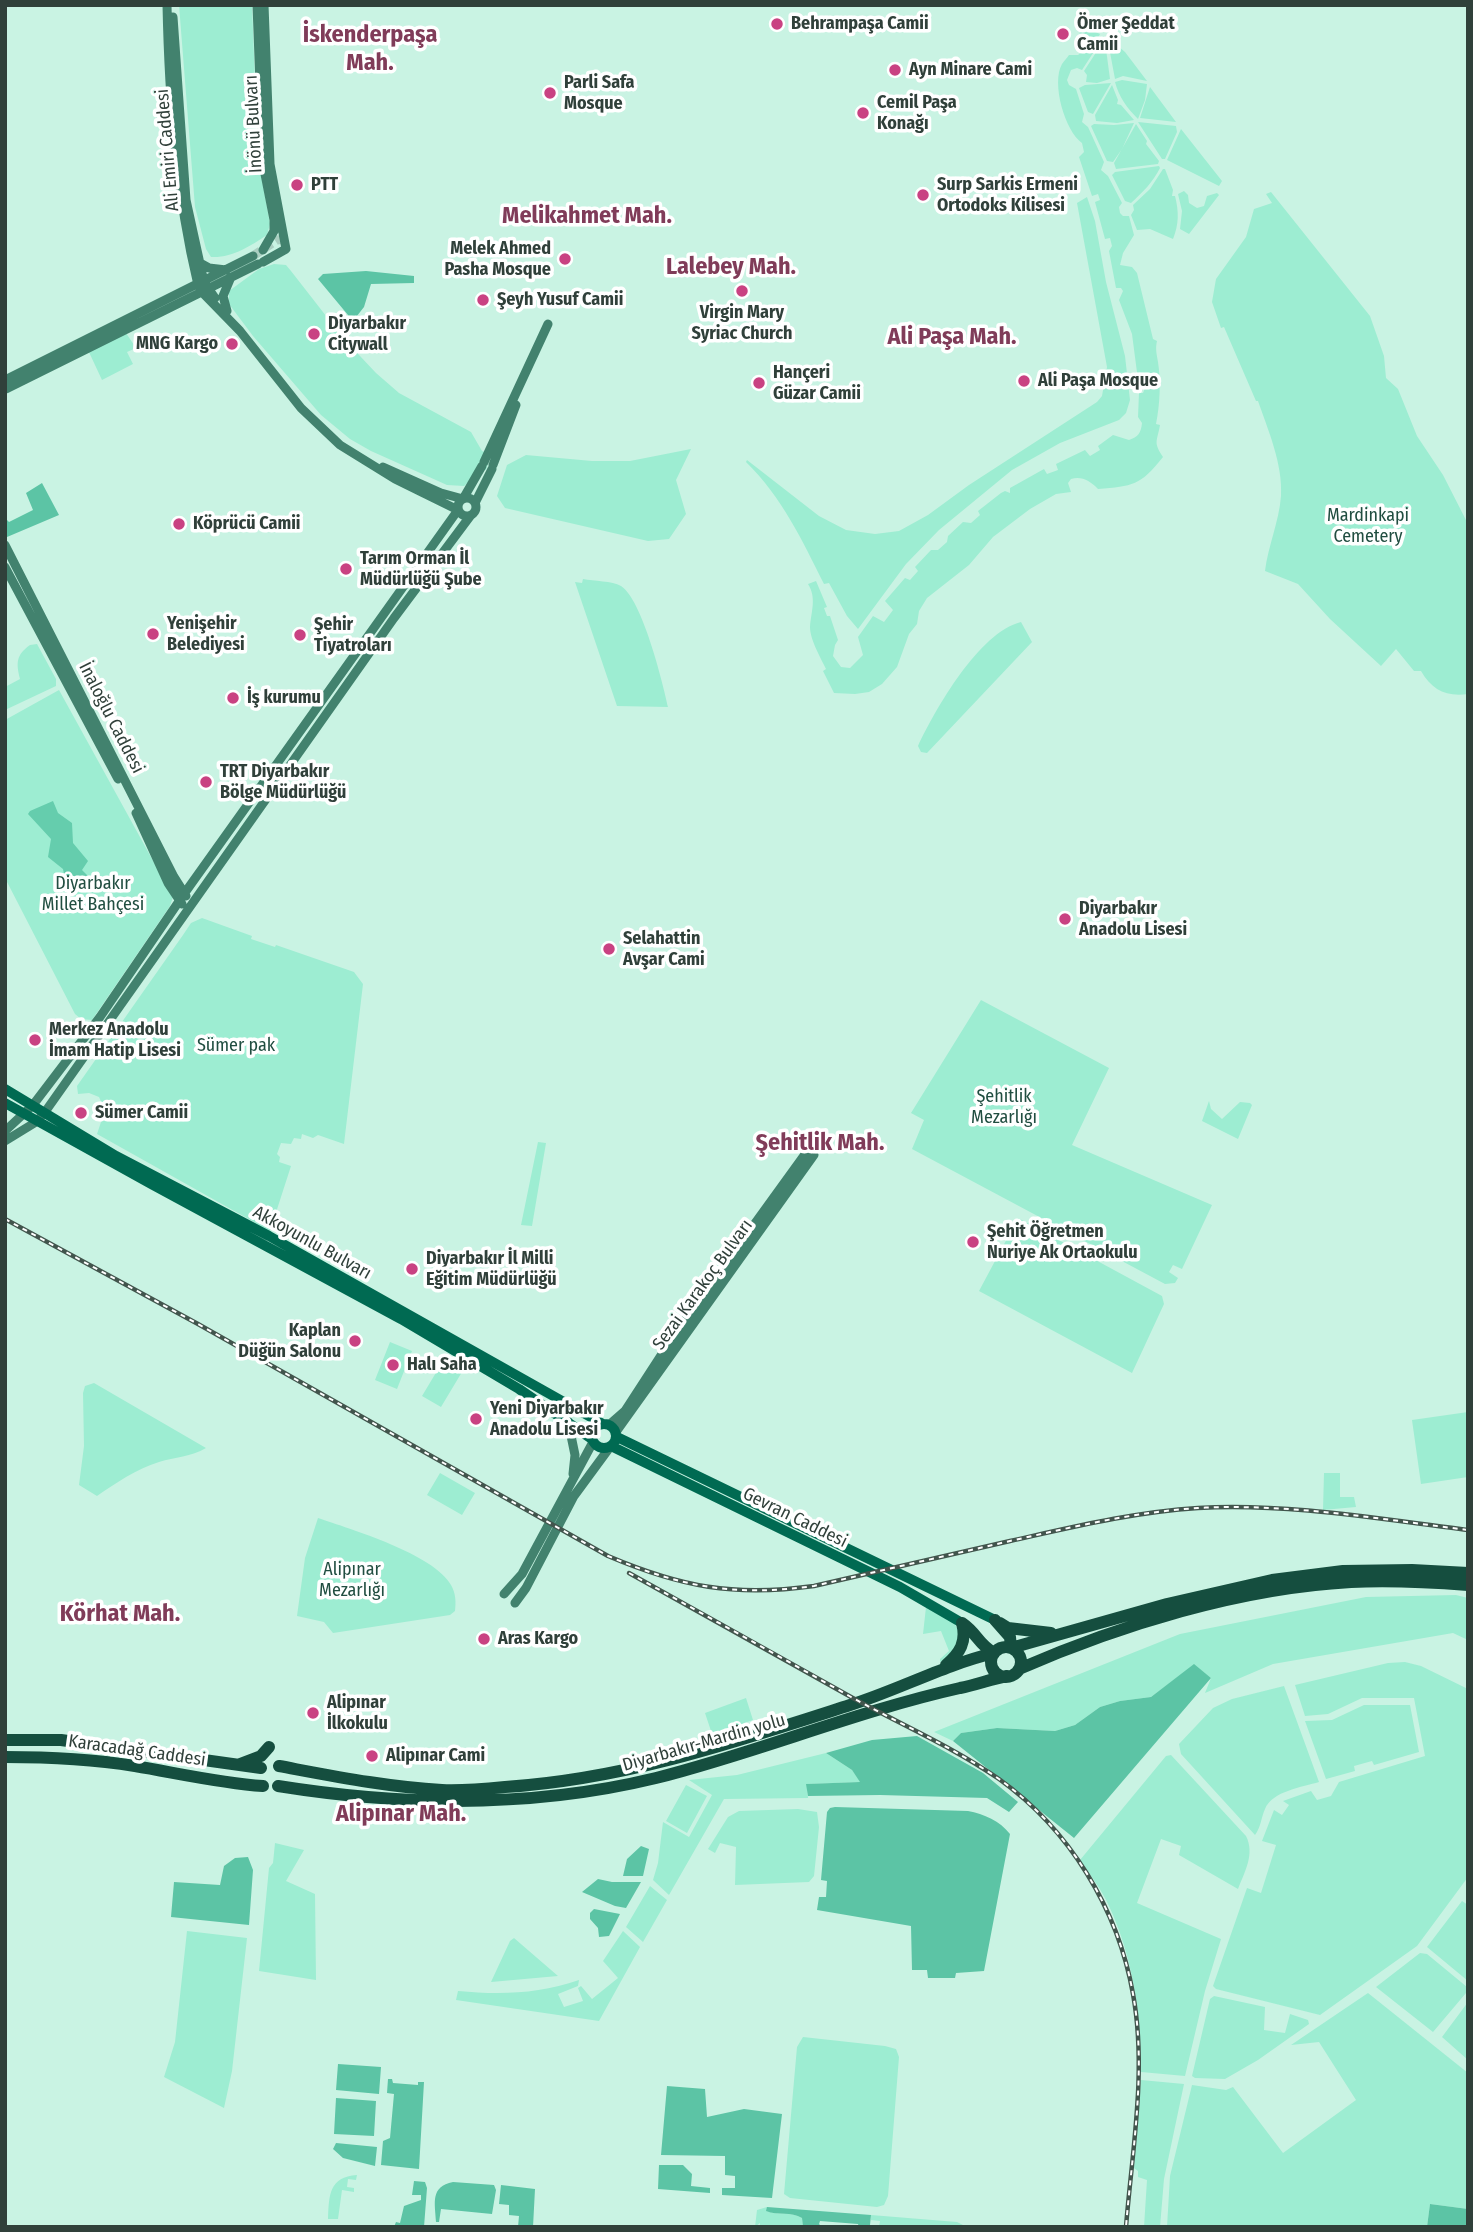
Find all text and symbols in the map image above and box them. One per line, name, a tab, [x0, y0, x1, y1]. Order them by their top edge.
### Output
place label: Behrampaşa Camii	[791, 13, 929, 35]
place label: Ömer Şeddat Camii	[1077, 13, 1175, 56]
marker: Behrampaşa Camii	[769, 16, 785, 32]
district label: İskenderpaşa Mah.	[303, 21, 437, 77]
marker: Ömer Şeddat Camii	[1055, 26, 1071, 42]
place label: Ayn Minare Cami	[909, 59, 1032, 81]
marker: Ayn Minare Cami	[887, 62, 903, 78]
place label: Parli Safa Mosque	[564, 72, 635, 114]
street label: İnönü Bulvarı	[241, 74, 267, 174]
marker: Parli Safa Mosque	[542, 85, 558, 101]
street label: Ali Emiri Caddesi	[152, 88, 184, 212]
place label: Cemil Paşa Konağı	[877, 92, 957, 134]
marker: Cemil Paşa Konağı	[855, 105, 871, 121]
place label: PTT	[311, 174, 338, 196]
place label: Surp Sarkis Ermeni Ortodoks Kilisesi	[937, 174, 1078, 216]
marker: PTT	[289, 177, 305, 193]
marker: Surp Sarkis Ermeni Ortodoks Kilisesi	[915, 187, 931, 203]
district label: Melikahmet Mah.	[502, 202, 672, 230]
place label: Melek Ahmed Pasha Mosque	[444, 238, 551, 280]
marker: Melek Ahmed Pasha Mosque	[557, 251, 573, 267]
district label: Lalebey Mah.	[666, 253, 796, 281]
marker: Virgin Mary Syriac Church	[734, 283, 750, 299]
place label: Şeyh Yusuf Camii	[497, 289, 623, 311]
marker: Şeyh Yusuf Camii	[475, 292, 491, 308]
place label: Virgin Mary Syriac Church	[692, 302, 792, 344]
place label: Diyarbakır Citywall	[328, 313, 406, 356]
district label: Ali Paşa Mah.	[887, 323, 1017, 351]
marker: Diyarbakır Citywall	[306, 326, 322, 342]
place label: MNG Kargo	[136, 333, 218, 355]
marker: MNG Kargo	[224, 336, 240, 352]
place label: Hançeri Güzar Camii	[773, 362, 861, 404]
place label: Ali Paşa Mosque	[1038, 370, 1158, 392]
marker: Ali Paşa Mosque	[1016, 373, 1032, 389]
marker: Hançeri Güzar Camii	[751, 375, 767, 391]
park label: Mardinkapi Cemetery	[1327, 505, 1409, 548]
place label: Köprücü Camii	[193, 513, 300, 535]
marker: Köprücü Camii	[171, 516, 187, 532]
place label: Tarım Orman İl Müdürlüğü Şube	[360, 548, 482, 590]
marker: Tarım Orman İl Müdürlüğü Şube	[338, 561, 354, 577]
place label: Yenişehir Belediyesi	[167, 613, 245, 656]
place label: Şehir Tiyatroları	[314, 614, 392, 656]
marker: Yenişehir Belediyesi	[145, 626, 161, 642]
marker: Şehir Tiyatroları	[292, 627, 308, 643]
street label: İnaloğlu Caddesi	[74, 659, 148, 777]
place label: İş kurumu	[247, 687, 321, 709]
marker: İş kurumu	[225, 690, 241, 706]
place label: TRT Diyarbakır Bölge Müdürlüğü	[220, 761, 346, 804]
marker: TRT Diyarbakır Bölge Müdürlüğü	[198, 774, 214, 790]
park label: Diyarbakır Millet Bahçesi	[42, 873, 144, 916]
place label: Diyarbakır Anadolu Lisesi	[1079, 898, 1187, 940]
marker: Diyarbakır Anadolu Lisesi	[1057, 911, 1073, 927]
place label: Selahattin Avşar Cami	[623, 928, 705, 970]
marker: Selahattin Avşar Cami	[601, 941, 617, 957]
place label: Merkez Anadolu İmam Hatip Lisesi	[49, 1019, 181, 1062]
marker: Merkez Anadolu İmam Hatip Lisesi	[27, 1032, 43, 1048]
park label: Sümer pak	[197, 1035, 275, 1057]
park label: Şehitlik Mezarlığı	[971, 1086, 1037, 1128]
place label: Sümer Camii	[95, 1102, 188, 1124]
marker: Sümer Camii	[73, 1105, 89, 1121]
district label: Şehitlik Mah.	[756, 1129, 884, 1157]
street label: Akkoyunlu Bulvarı	[249, 1202, 375, 1284]
street label: Sezai Karakoç Bulvarı	[648, 1216, 758, 1354]
place label: Şehit Öğretmen Nuriye Ak Ortaokulu	[987, 1221, 1138, 1264]
marker: Şehit Öğretmen Nuriye Ak Ortaokulu	[965, 1234, 981, 1250]
place label: Diyarbakır İl Milli Eğitim Müdürlüğü	[426, 1248, 557, 1290]
marker: Diyarbakır İl Milli Eğitim Müdürlüğü	[404, 1261, 420, 1277]
place label: Kaplan Düğün Salonu	[238, 1320, 341, 1362]
marker: Kaplan Düğün Salonu	[347, 1333, 363, 1349]
place label: Halı Saha	[407, 1354, 477, 1376]
marker: Halı Saha	[385, 1357, 401, 1373]
place label: Yeni Diyarbakır Anadolu Lisesi	[490, 1398, 604, 1440]
marker: Yeni Diyarbakır Anadolu Lisesi	[468, 1411, 484, 1427]
street label: Gevran Caddesi	[739, 1483, 851, 1553]
park label: Alipınar Mezarlığı	[319, 1559, 385, 1602]
district label: Körhat Mah.	[60, 1600, 180, 1628]
place label: Aras Kargo	[498, 1628, 578, 1650]
marker: Aras Kargo	[476, 1631, 492, 1647]
place label: Alipınar İlkokulu	[327, 1692, 388, 1734]
marker: Alipınar İlkokulu	[305, 1705, 321, 1721]
street label: Diyarbakır-Mardin yolu	[620, 1709, 788, 1777]
street label: Karacadağ Caddesi	[67, 1731, 207, 1771]
place label: Alipınar Cami	[386, 1745, 485, 1767]
marker: Alipınar Cami	[364, 1748, 380, 1764]
district label: Alipınar Mah.	[336, 1800, 466, 1828]

